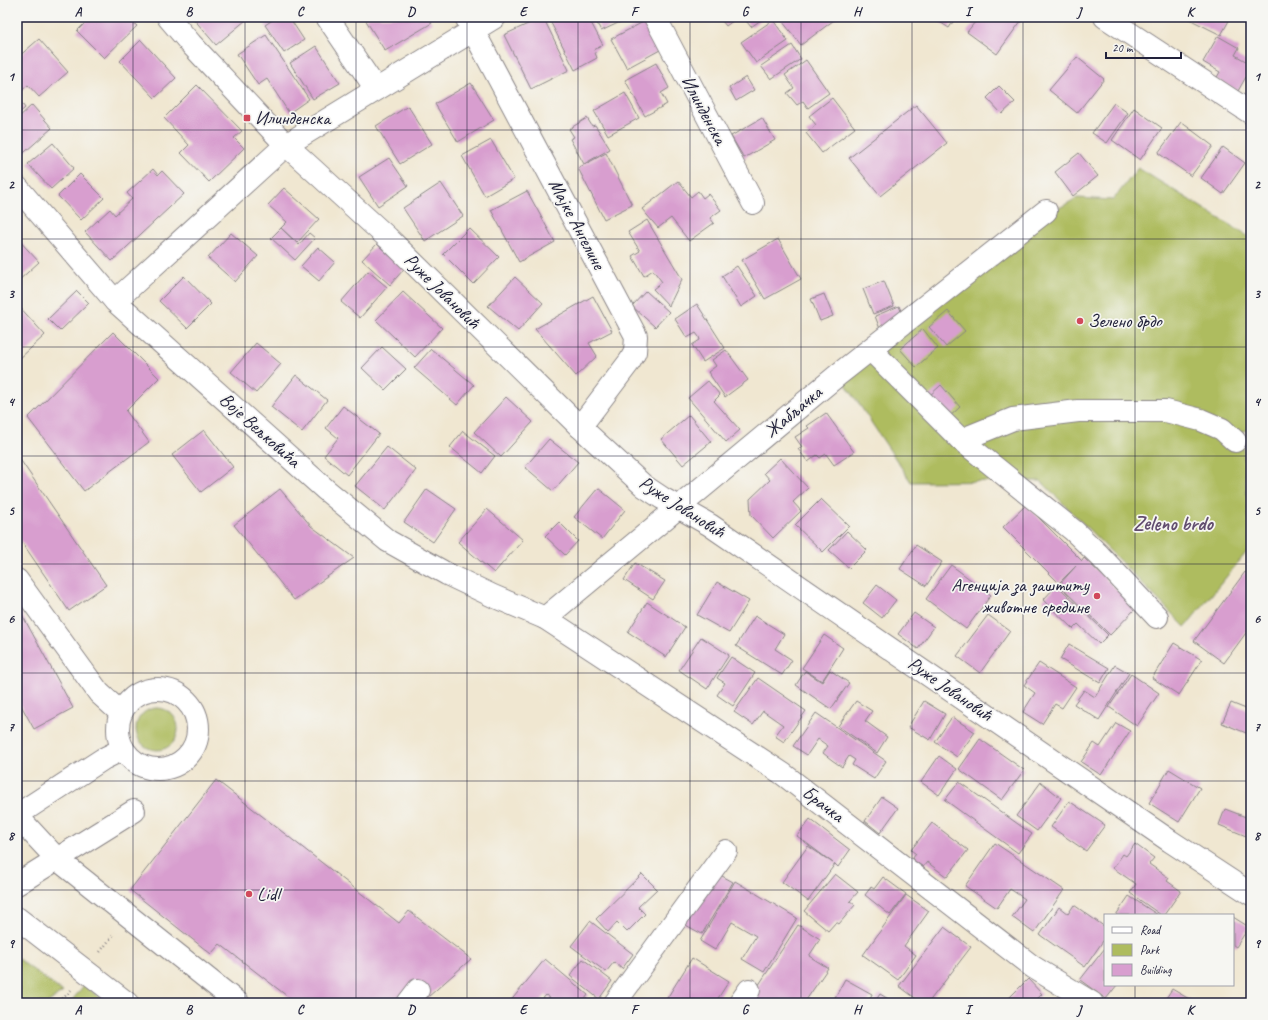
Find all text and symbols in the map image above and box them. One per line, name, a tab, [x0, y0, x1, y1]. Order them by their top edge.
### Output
text: A	[75, 4, 83, 20]
text: B	[186, 4, 194, 20]
text: C	[297, 4, 305, 20]
text: D	[407, 4, 416, 20]
text: E	[520, 4, 529, 20]
text: F	[631, 4, 640, 20]
text: G	[742, 4, 750, 20]
text: H	[853, 4, 863, 20]
text: I	[965, 4, 974, 20]
text: J	[1076, 4, 1083, 20]
text: K	[1187, 4, 1197, 20]
scale bar	[1106, 34, 1181, 60]
text: 20 m	[1112, 40, 1134, 56]
text: 1	[8, 69, 16, 85]
text: 1	[1254, 69, 1262, 85]
street label: Илинденска	[676, 71, 733, 151]
place label: Илинденска	[255, 106, 332, 130]
marker: Илинденска	[242, 113, 252, 123]
street label: Мајке Ангелине	[543, 175, 612, 275]
text: 2	[8, 177, 15, 193]
text: 2	[1254, 177, 1261, 193]
street label: Руже Јовановић	[399, 248, 486, 335]
text: 3	[8, 286, 15, 302]
text: 3	[1254, 286, 1261, 302]
place label: Зелено брдо	[1088, 309, 1163, 333]
marker: Зелено брдо	[1075, 316, 1085, 326]
street label: Жабљачка	[759, 380, 828, 443]
street label: Воје Вељковића	[214, 387, 307, 474]
text: 4	[8, 394, 16, 410]
text: 4	[1254, 394, 1262, 410]
street label: Руже Јовановић	[635, 470, 730, 544]
text: 5	[8, 503, 15, 519]
text: 5	[1254, 503, 1261, 519]
district label: Zeleno brdo	[1133, 511, 1214, 536]
place label: Агенција за заштиту животне средине	[951, 573, 1091, 619]
marker: Агенција за заштиту животне средине	[1092, 591, 1102, 601]
text: 6	[8, 611, 15, 627]
text: 6	[1254, 611, 1261, 627]
street label: Руже Јовановић	[903, 651, 997, 727]
text: 7	[8, 719, 15, 735]
text: 7	[1254, 719, 1261, 735]
street label: Брачка	[797, 780, 850, 828]
text: 8	[8, 828, 16, 844]
text: 8	[1254, 828, 1262, 844]
place label: Lidl	[257, 882, 283, 906]
marker: Lidl	[244, 889, 254, 899]
legend	[1104, 914, 1234, 986]
text: Road	[1140, 922, 1162, 938]
text: 9	[8, 936, 15, 952]
text: 9	[1254, 936, 1261, 952]
text: Park	[1140, 942, 1161, 958]
text: Building	[1140, 962, 1172, 978]
text: A	[75, 1002, 83, 1018]
text: B	[186, 1002, 194, 1018]
text: C	[297, 1002, 305, 1018]
text: D	[407, 1002, 416, 1018]
text: E	[520, 1002, 529, 1018]
text: F	[631, 1002, 640, 1018]
text: G	[742, 1002, 750, 1018]
text: H	[853, 1002, 863, 1018]
text: I	[965, 1002, 974, 1018]
text: J	[1076, 1002, 1083, 1018]
text: K	[1187, 1002, 1197, 1018]

